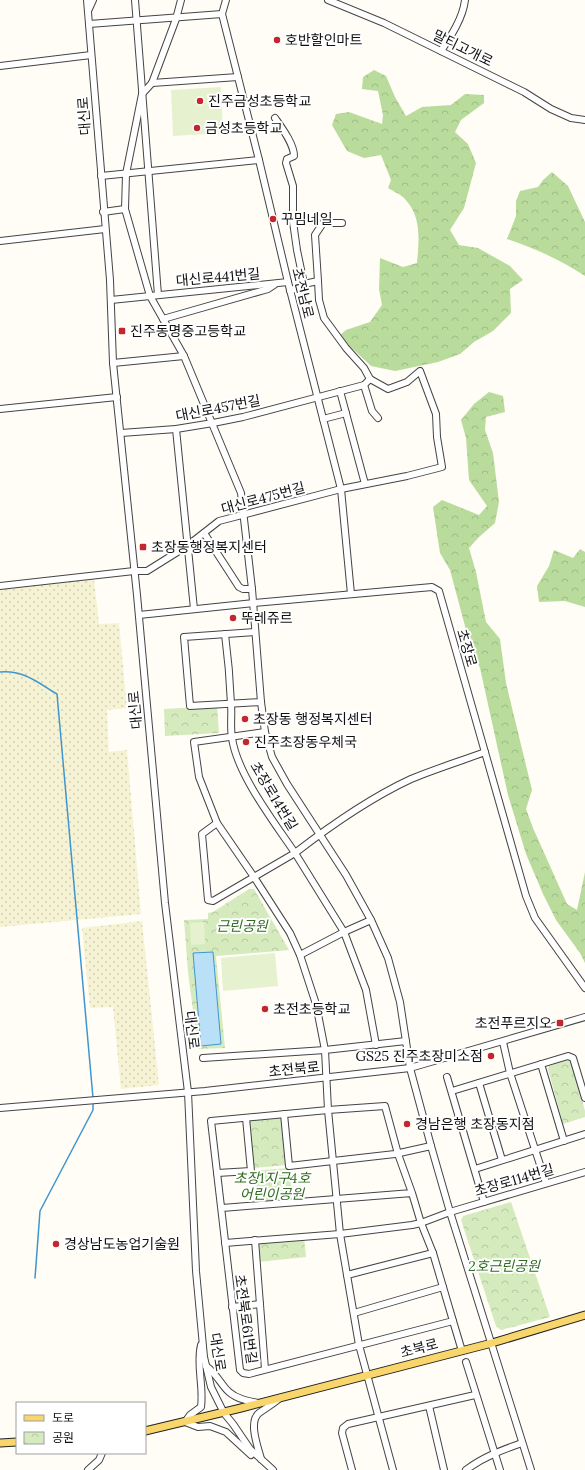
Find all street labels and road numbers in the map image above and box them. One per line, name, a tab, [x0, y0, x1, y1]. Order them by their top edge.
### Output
street label: 말티고개로	[430, 26, 496, 70]
street label: 대신로	[74, 96, 94, 136]
street label: 대신로441번길	[175, 264, 261, 290]
street label: 초전남로	[288, 266, 318, 320]
street label: 대신로457번길	[174, 391, 262, 425]
street label: 대신로475번길	[219, 478, 307, 518]
street label: 초장로	[453, 627, 481, 669]
street label: 대신로	[124, 690, 146, 730]
street label: 초장로14번길	[246, 758, 302, 834]
street label: 대신로	[181, 1010, 203, 1050]
street label: 초전북로	[267, 1057, 321, 1081]
street label: 초장로114번길	[472, 1160, 556, 1200]
street label: 초전북로61번길	[231, 1273, 261, 1365]
street label: 대신로	[206, 1332, 230, 1373]
street label: 초북로	[398, 1334, 440, 1362]

